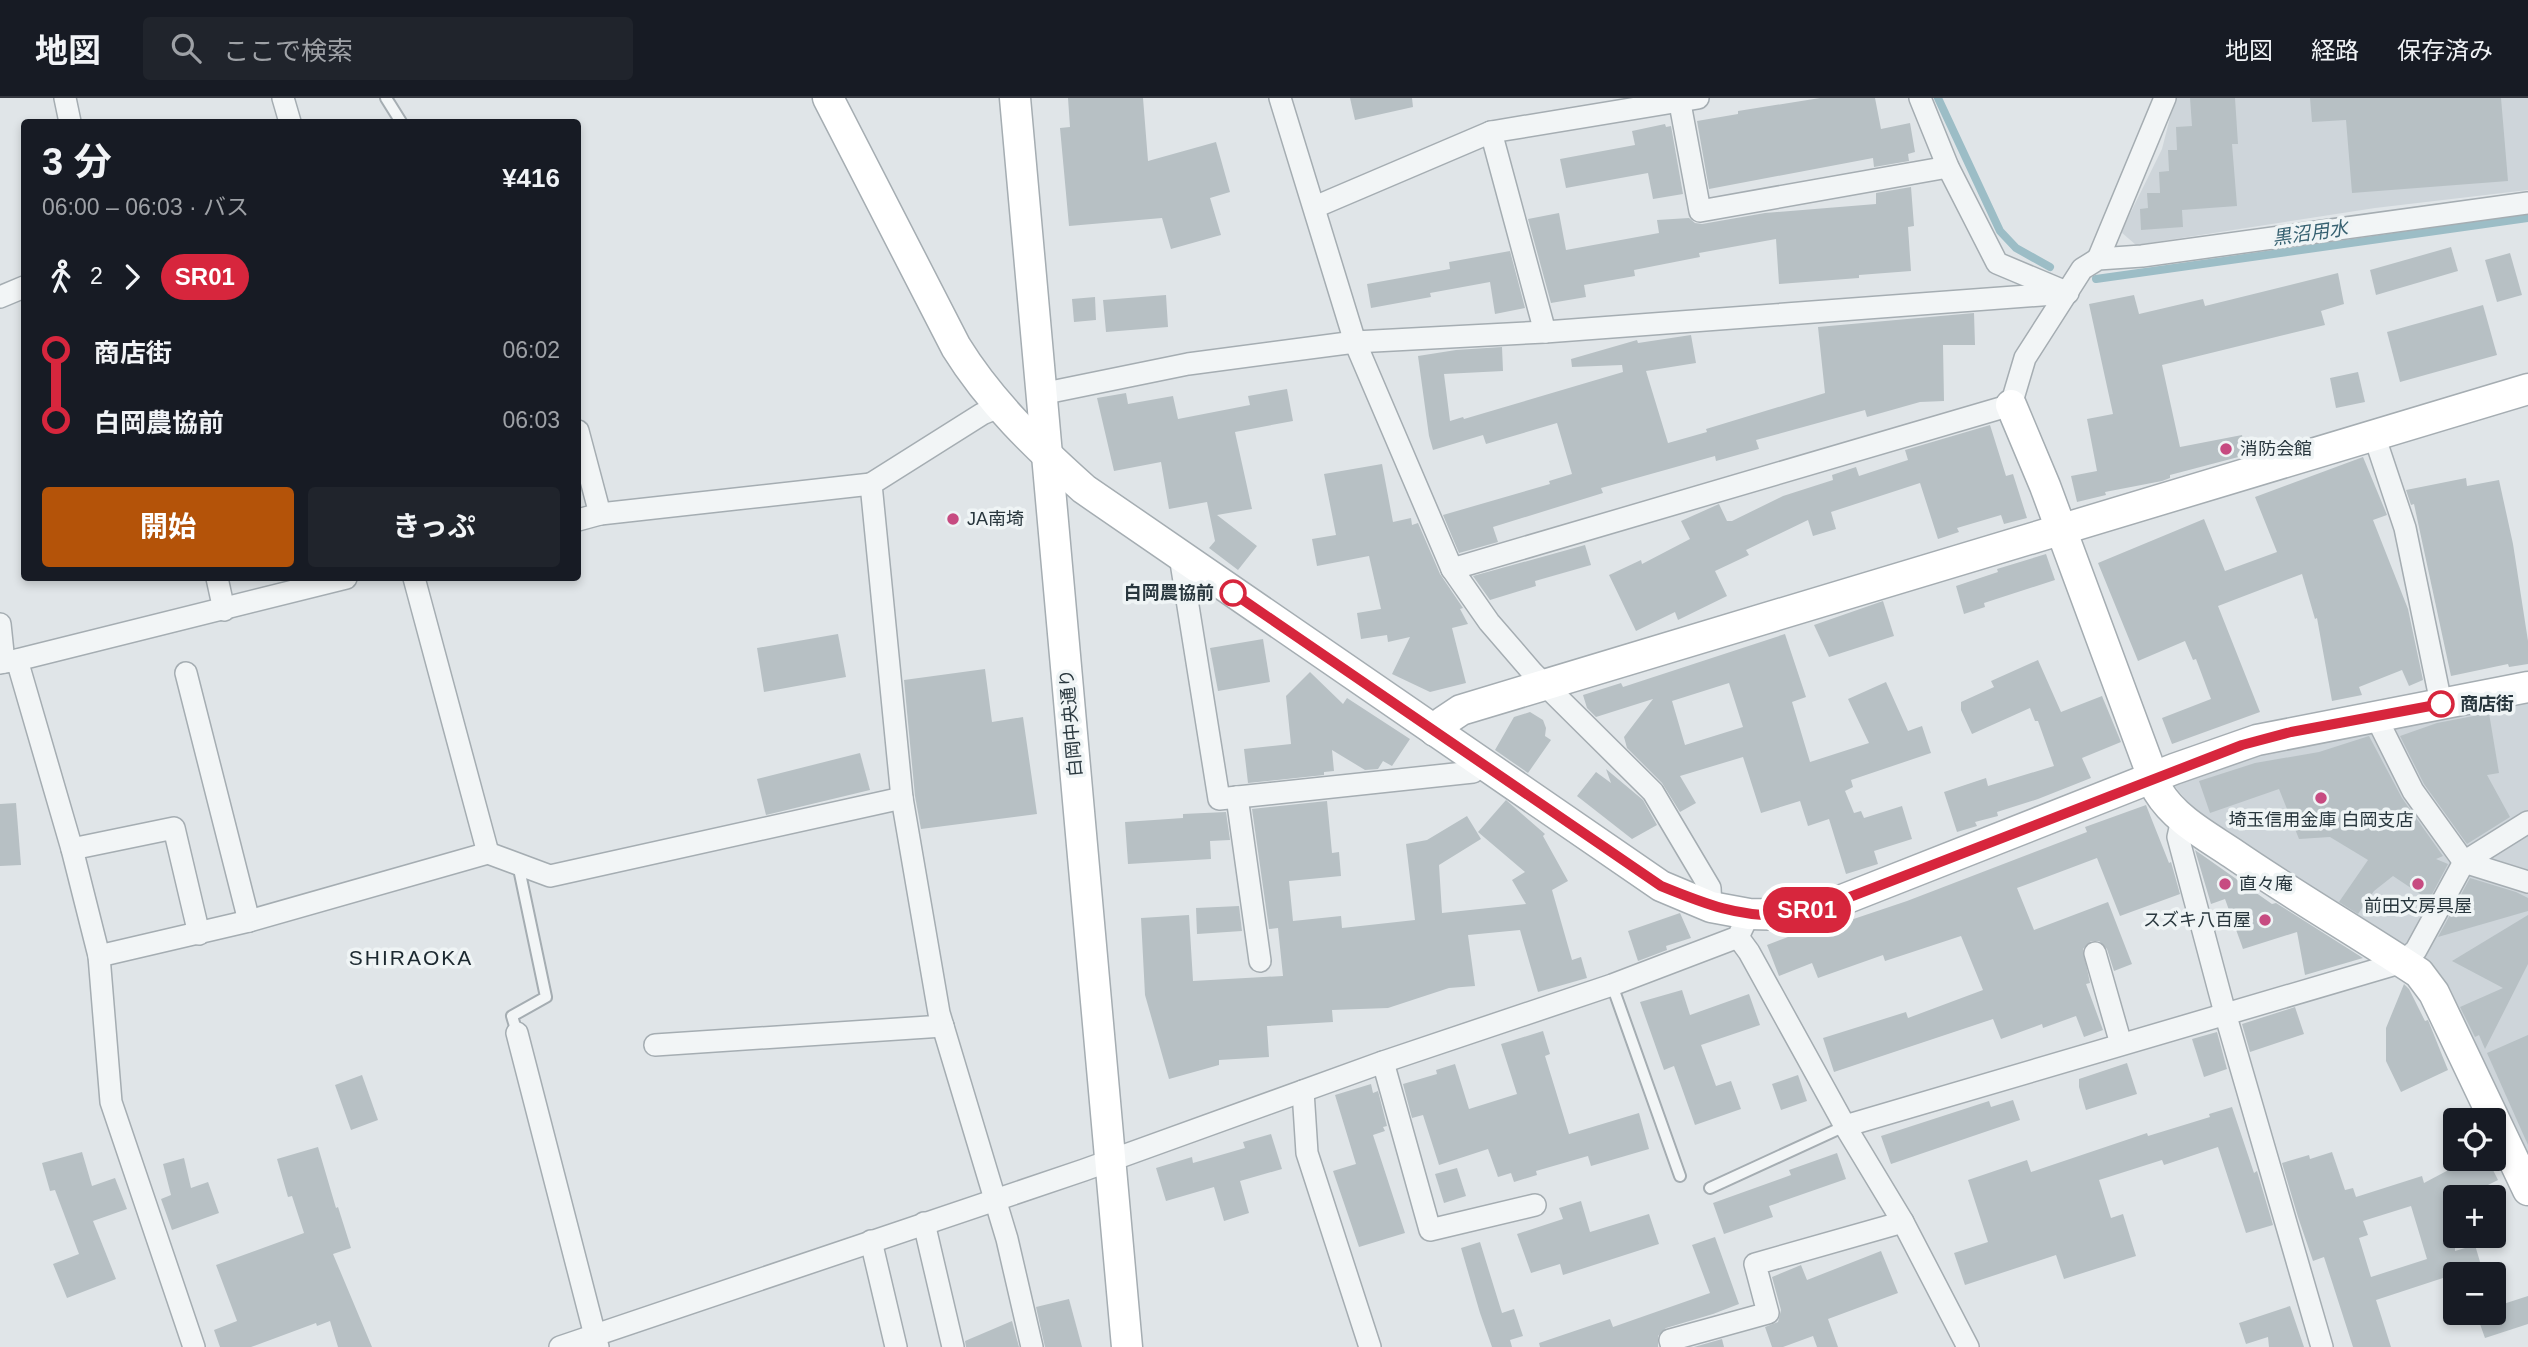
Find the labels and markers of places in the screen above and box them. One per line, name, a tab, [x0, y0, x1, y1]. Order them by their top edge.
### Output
place label: 消防会館	[2240, 439, 2312, 459]
marker: 消防会館	[2218, 441, 2234, 457]
place label: JA南埼	[967, 509, 1024, 529]
marker: JA南埼	[945, 511, 961, 527]
marker: 白岡農協前	[1220, 580, 1246, 606]
place label: 白岡農協前	[1124, 583, 1214, 603]
marker: 商店街	[2428, 691, 2454, 717]
place label: 商店街	[2460, 694, 2514, 714]
marker: 埼玉信用金庫 白岡支店	[2313, 790, 2329, 806]
place label: 埼玉信用金庫 白岡支店	[2229, 810, 2414, 830]
place label: 直々庵	[2239, 874, 2293, 894]
marker: 直々庵	[2217, 876, 2233, 892]
marker: 前田文房具屋	[2410, 876, 2426, 892]
place label: 前田文房具屋	[2364, 896, 2472, 916]
place label: スズキ八百屋	[2143, 910, 2251, 930]
marker: スズキ八百屋	[2257, 912, 2273, 928]

